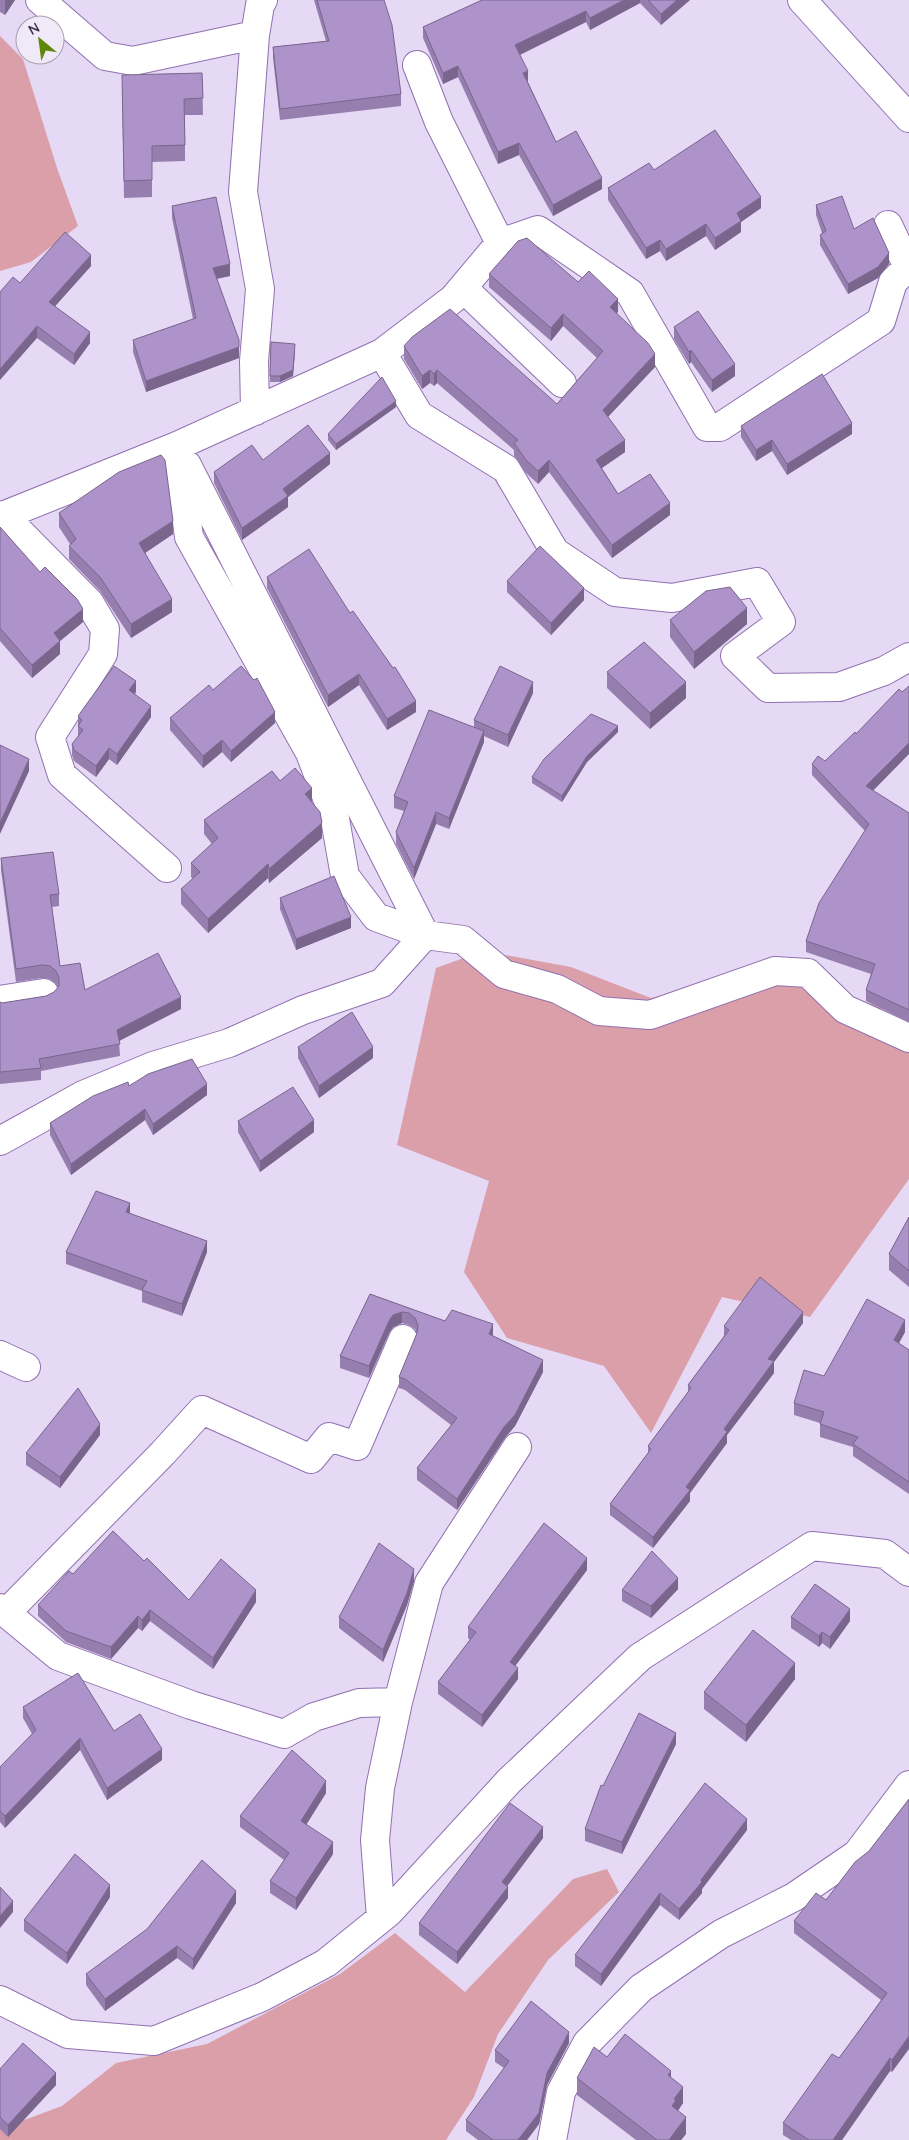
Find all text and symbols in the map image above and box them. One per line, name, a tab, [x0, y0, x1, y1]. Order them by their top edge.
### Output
north arrow	[15, 15, 65, 65]
text: N	[25, 18, 43, 39]

